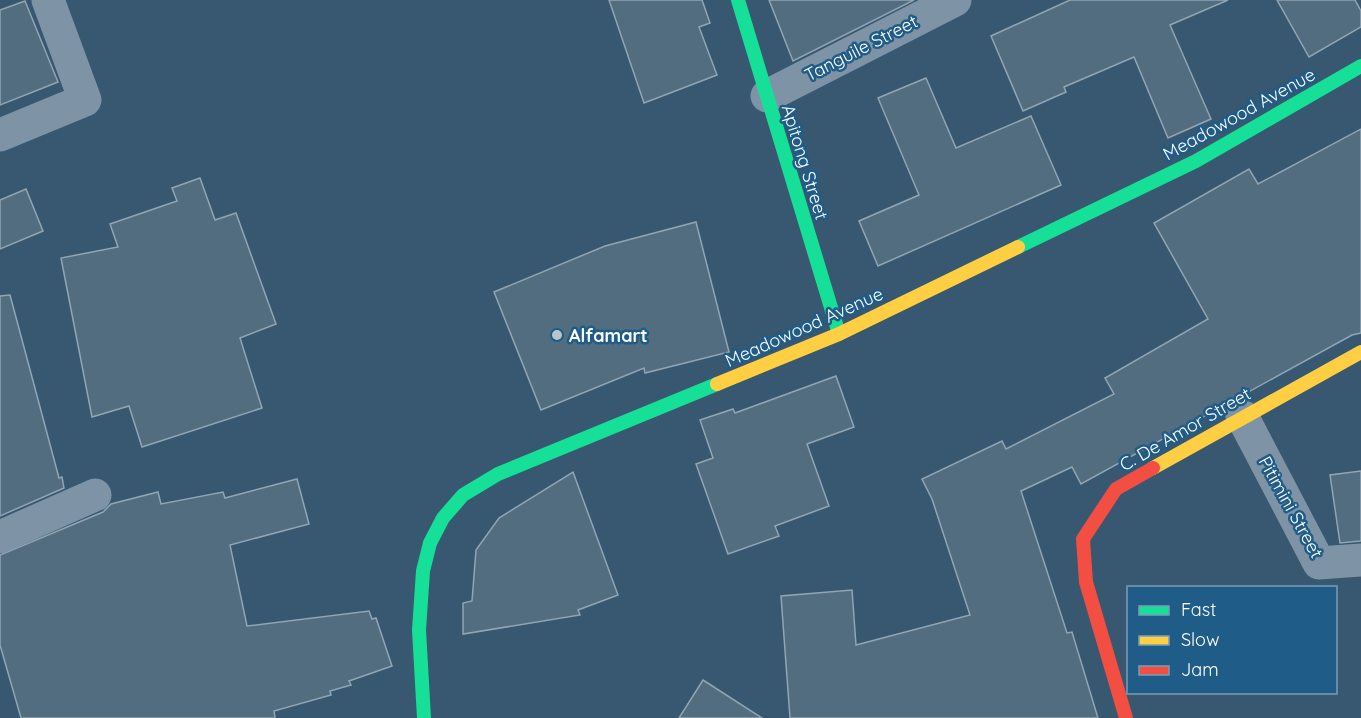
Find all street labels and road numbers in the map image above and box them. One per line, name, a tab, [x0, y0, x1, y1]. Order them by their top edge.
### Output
street label: Tanguile Street	[801, 10, 921, 86]
street label: Meadowood Avenue	[1159, 63, 1319, 165]
street label: Apitong Street	[777, 102, 833, 222]
street label: Meadowood Avenue	[721, 282, 887, 372]
street label: C. De Amor Street	[1115, 382, 1255, 476]
street label: Pitimini Street	[1254, 452, 1328, 562]

